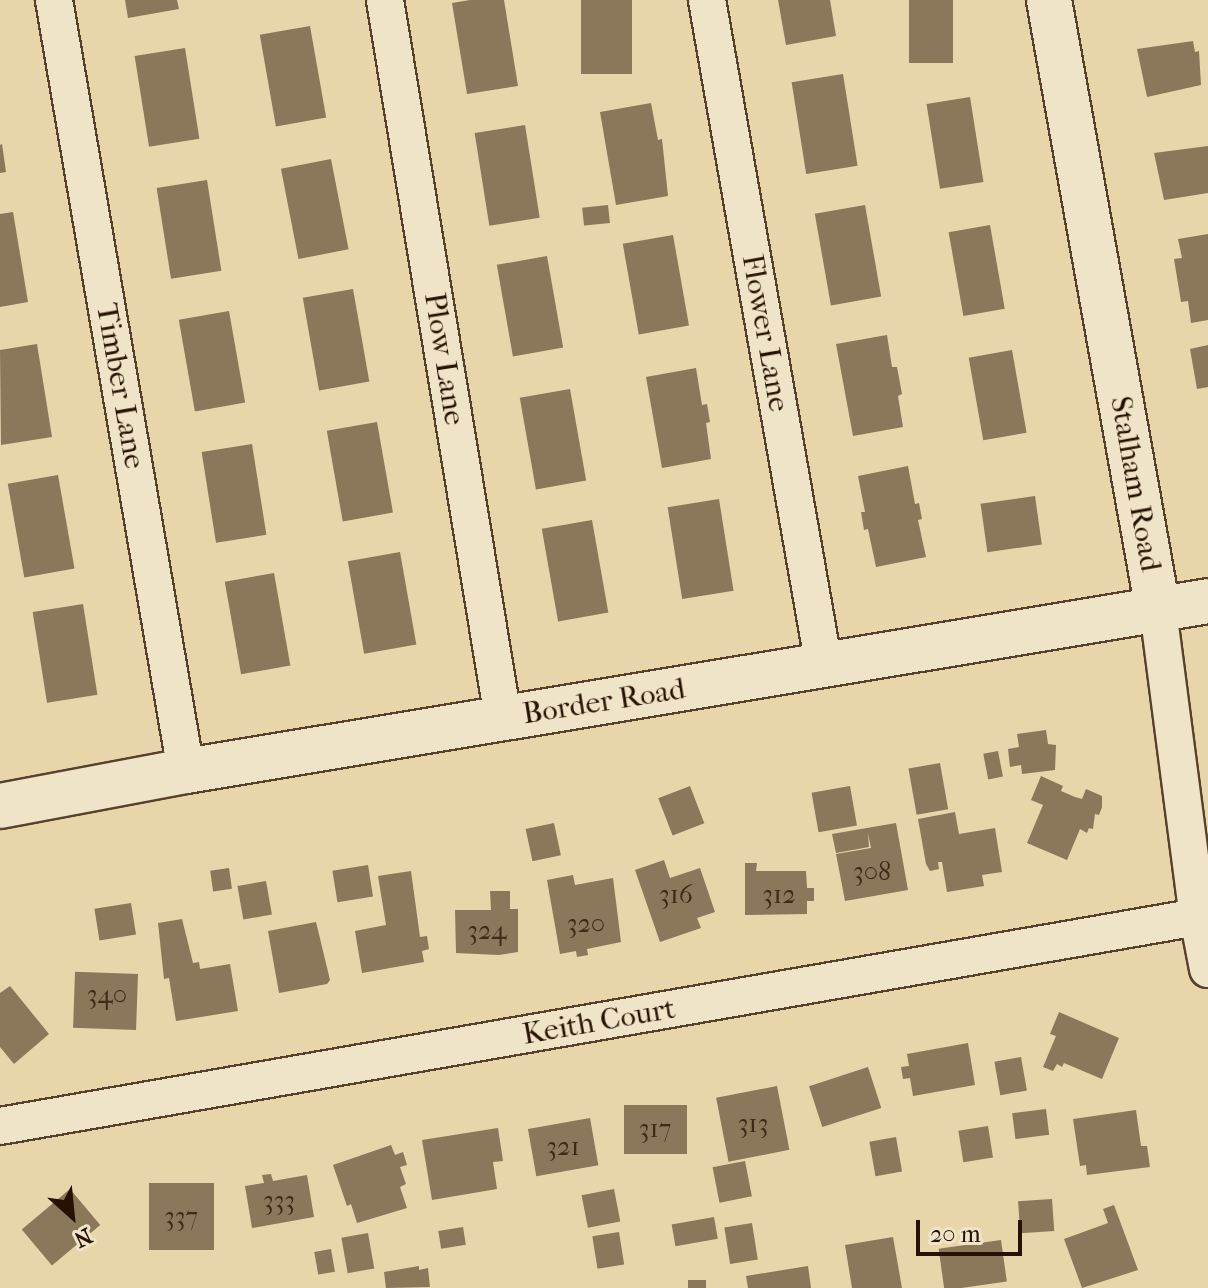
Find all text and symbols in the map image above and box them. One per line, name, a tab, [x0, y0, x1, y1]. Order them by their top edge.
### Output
street label: Flower Lane	[733, 252, 797, 414]
street label: Plow Lane	[416, 290, 472, 428]
street label: Timber Lane	[88, 301, 152, 471]
street label: Stalham Road	[1102, 394, 1168, 574]
street label: Border Road	[520, 671, 688, 733]
house number: 308	[853, 856, 891, 888]
house number: 316	[659, 879, 693, 911]
house number: 312	[762, 879, 796, 911]
house number: 320	[567, 908, 605, 940]
house number: 324	[467, 915, 507, 947]
house number: 340	[87, 979, 127, 1011]
street label: Keith Court	[520, 991, 678, 1053]
house number: 313	[738, 1108, 768, 1140]
house number: 317	[639, 1113, 671, 1145]
house number: 321	[546, 1131, 580, 1163]
north arrow	[32, 1176, 112, 1256]
house number: 333	[263, 1185, 295, 1217]
house number: 337	[164, 1201, 198, 1233]
scale bar	[920, 1204, 1026, 1254]
text: 20 m	[930, 1220, 981, 1248]
text: N	[70, 1222, 96, 1253]

